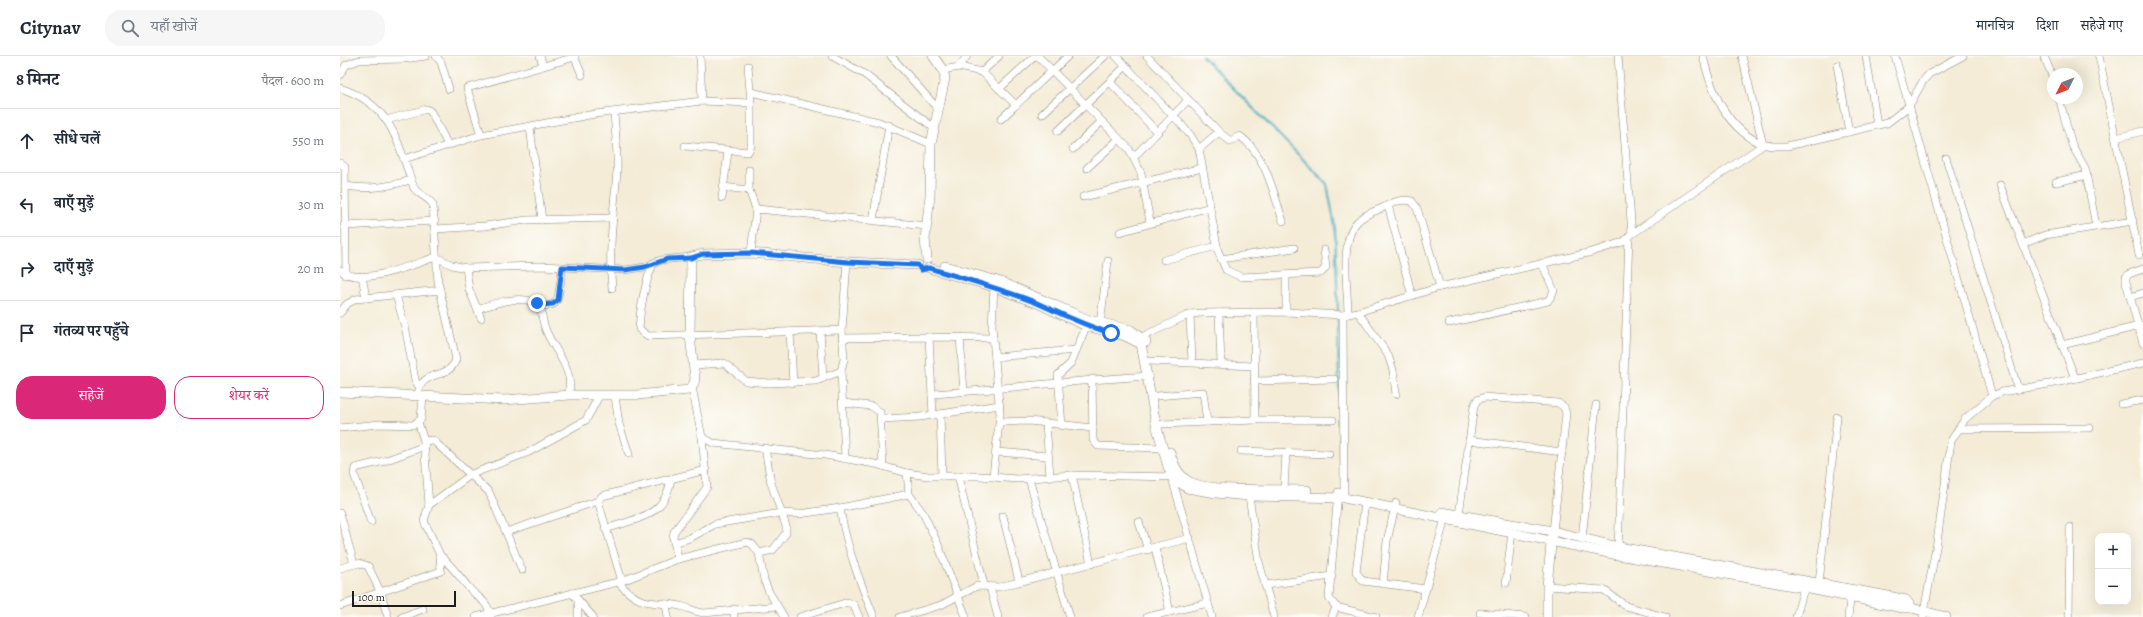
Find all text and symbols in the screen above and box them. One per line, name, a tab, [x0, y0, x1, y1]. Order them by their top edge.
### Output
search box	[105, 10, 385, 46]
text: Citynav	[20, 15, 81, 41]
text: यहाँ खोजें	[151, 16, 197, 36]
text: मानचित्र	[1976, 16, 2014, 35]
text: दिशा	[2036, 16, 2058, 35]
text: सहेजे गए	[2080, 16, 2123, 35]
icon: search	[119, 17, 141, 39]
text: 8 मिनट	[16, 68, 59, 91]
north arrow	[2047, 68, 2083, 104]
text: पैदल · 600 m	[262, 72, 324, 89]
text: सीधे चलें	[54, 129, 100, 149]
icon: ahead	[16, 130, 38, 152]
text: 550 m	[293, 132, 324, 149]
text: बाएँ मुड़ें	[54, 193, 94, 213]
icon: left	[16, 194, 38, 216]
text: 30 m	[298, 196, 324, 213]
text: दाएँ मुड़ें	[54, 257, 93, 277]
icon: right	[16, 258, 38, 280]
text: 20 m	[298, 260, 324, 277]
route end	[528, 294, 546, 312]
text: गंतव्य पर पहुँचे	[54, 321, 129, 341]
icon: arrive	[16, 322, 38, 344]
route start	[1102, 324, 1120, 342]
button: सहेजें	[16, 376, 166, 419]
button: शेयर करें	[174, 376, 324, 419]
map controls	[2095, 533, 2131, 605]
button: +	[2095, 533, 2131, 569]
button: −	[2095, 569, 2131, 605]
scale bar	[352, 589, 456, 608]
text: 100 m	[358, 590, 385, 605]

